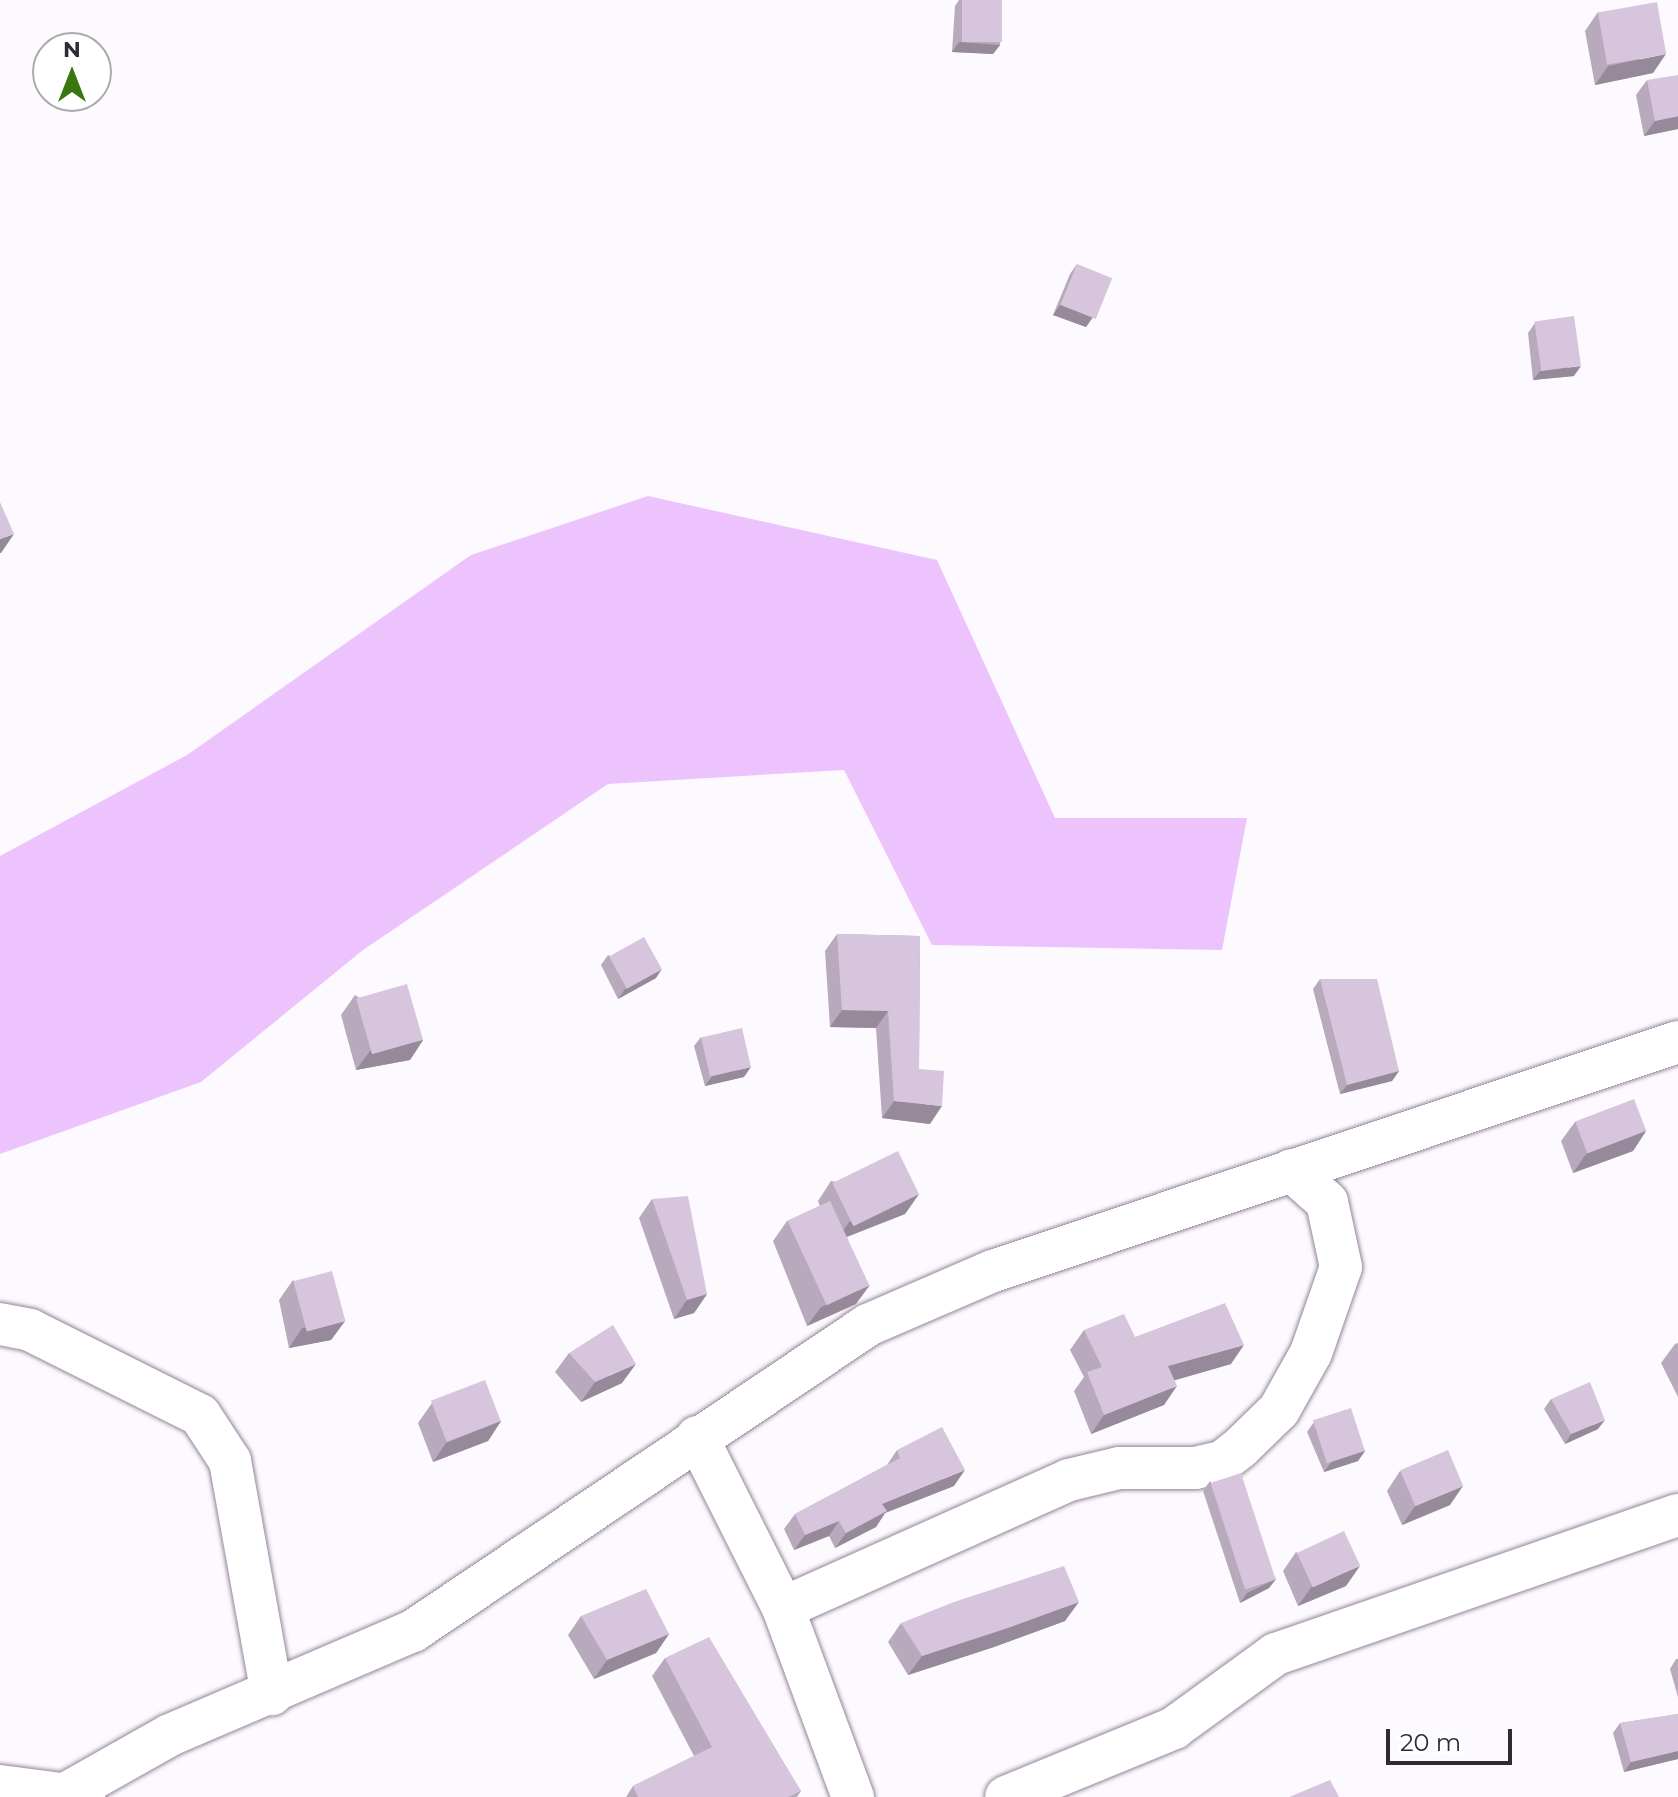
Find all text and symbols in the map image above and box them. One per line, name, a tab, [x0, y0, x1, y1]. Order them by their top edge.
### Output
north arrow	[32, 32, 112, 112]
text: N	[63, 36, 81, 63]
scale bar	[1390, 1713, 1516, 1763]
text: 20 m	[1400, 1728, 1461, 1757]

